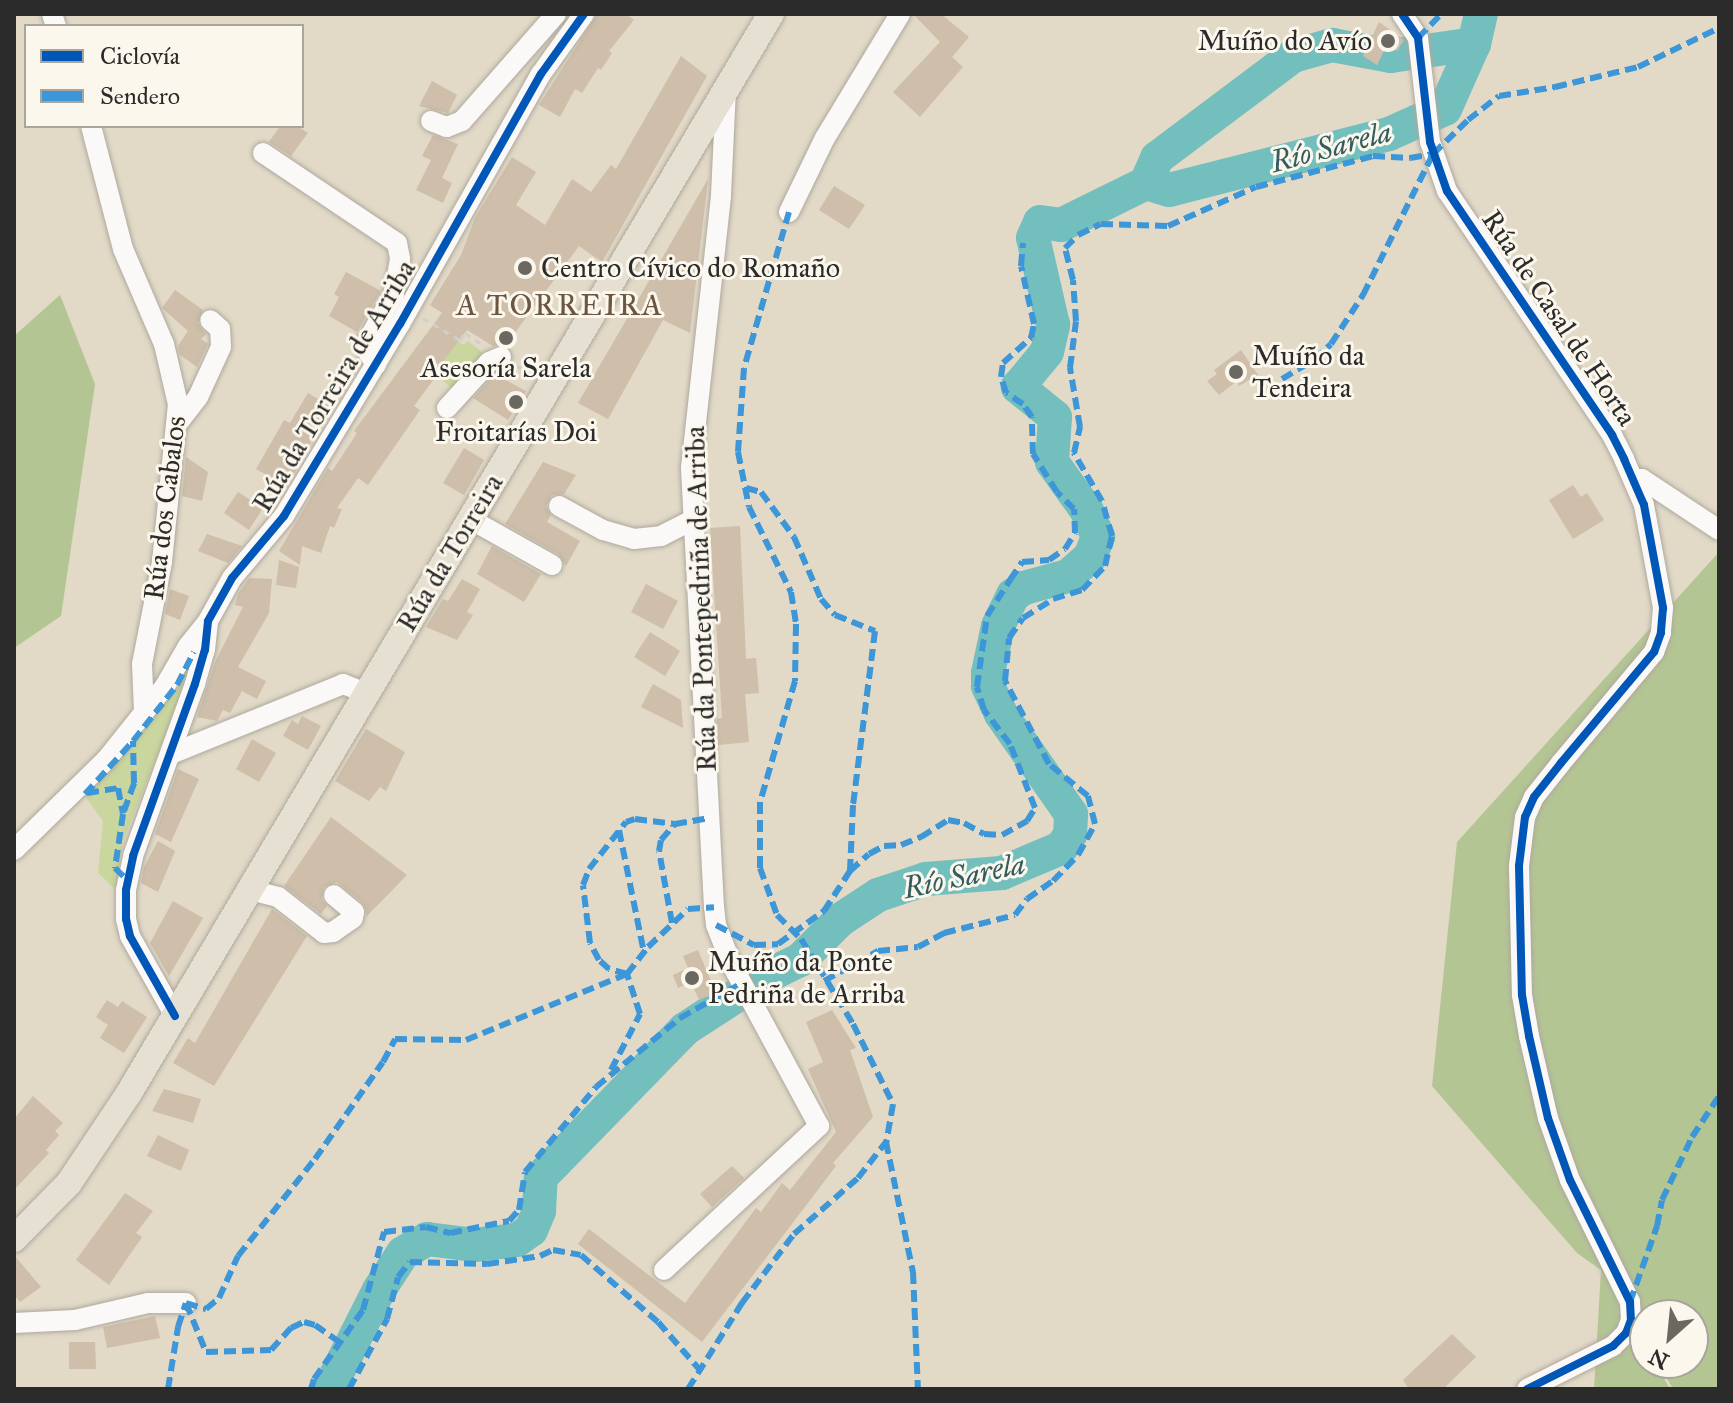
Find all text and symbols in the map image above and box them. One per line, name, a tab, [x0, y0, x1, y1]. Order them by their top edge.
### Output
legend	[24, 24, 304, 128]
place label: Muíño do Avío	[1198, 24, 1372, 58]
marker: Muíño do Avío	[1379, 32, 1397, 50]
text: Ciclovía	[100, 41, 180, 71]
text: Sendero	[100, 81, 180, 111]
water label: Río Sarela	[1267, 114, 1395, 180]
street label: Rúa de Casal de Horta	[1474, 204, 1644, 432]
place label: Centro Cívico do Romaño	[541, 251, 840, 285]
street label: Rúa da Torreira de Arriba	[245, 254, 423, 518]
marker: Centro Cívico do Romaño	[516, 259, 534, 277]
district label: A TORREIRA	[456, 287, 664, 323]
marker: Asesoría Sarela	[497, 329, 515, 347]
place label: Muíño da Tendeira	[1252, 339, 1365, 405]
place label: Asesoría Sarela	[421, 351, 591, 385]
marker: Muíño da Tendeira	[1227, 363, 1245, 381]
marker: Froitarías Doi	[507, 393, 525, 411]
street label: Rúa dos Cabalos	[137, 414, 193, 602]
place label: Froitarías Doi	[435, 415, 597, 449]
street label: Rúa da Pontepedriña de Arriba	[678, 426, 724, 772]
street label: Rúa da Torreira	[390, 468, 510, 638]
water label: Río Sarela	[900, 846, 1028, 906]
place label: Muíño da Ponte Pedriña de Arriba	[708, 945, 905, 1011]
marker: Muíño da Ponte Pedriña de Arriba	[683, 969, 701, 987]
north arrow	[1629, 1299, 1709, 1379]
text: N	[1644, 1343, 1673, 1375]

